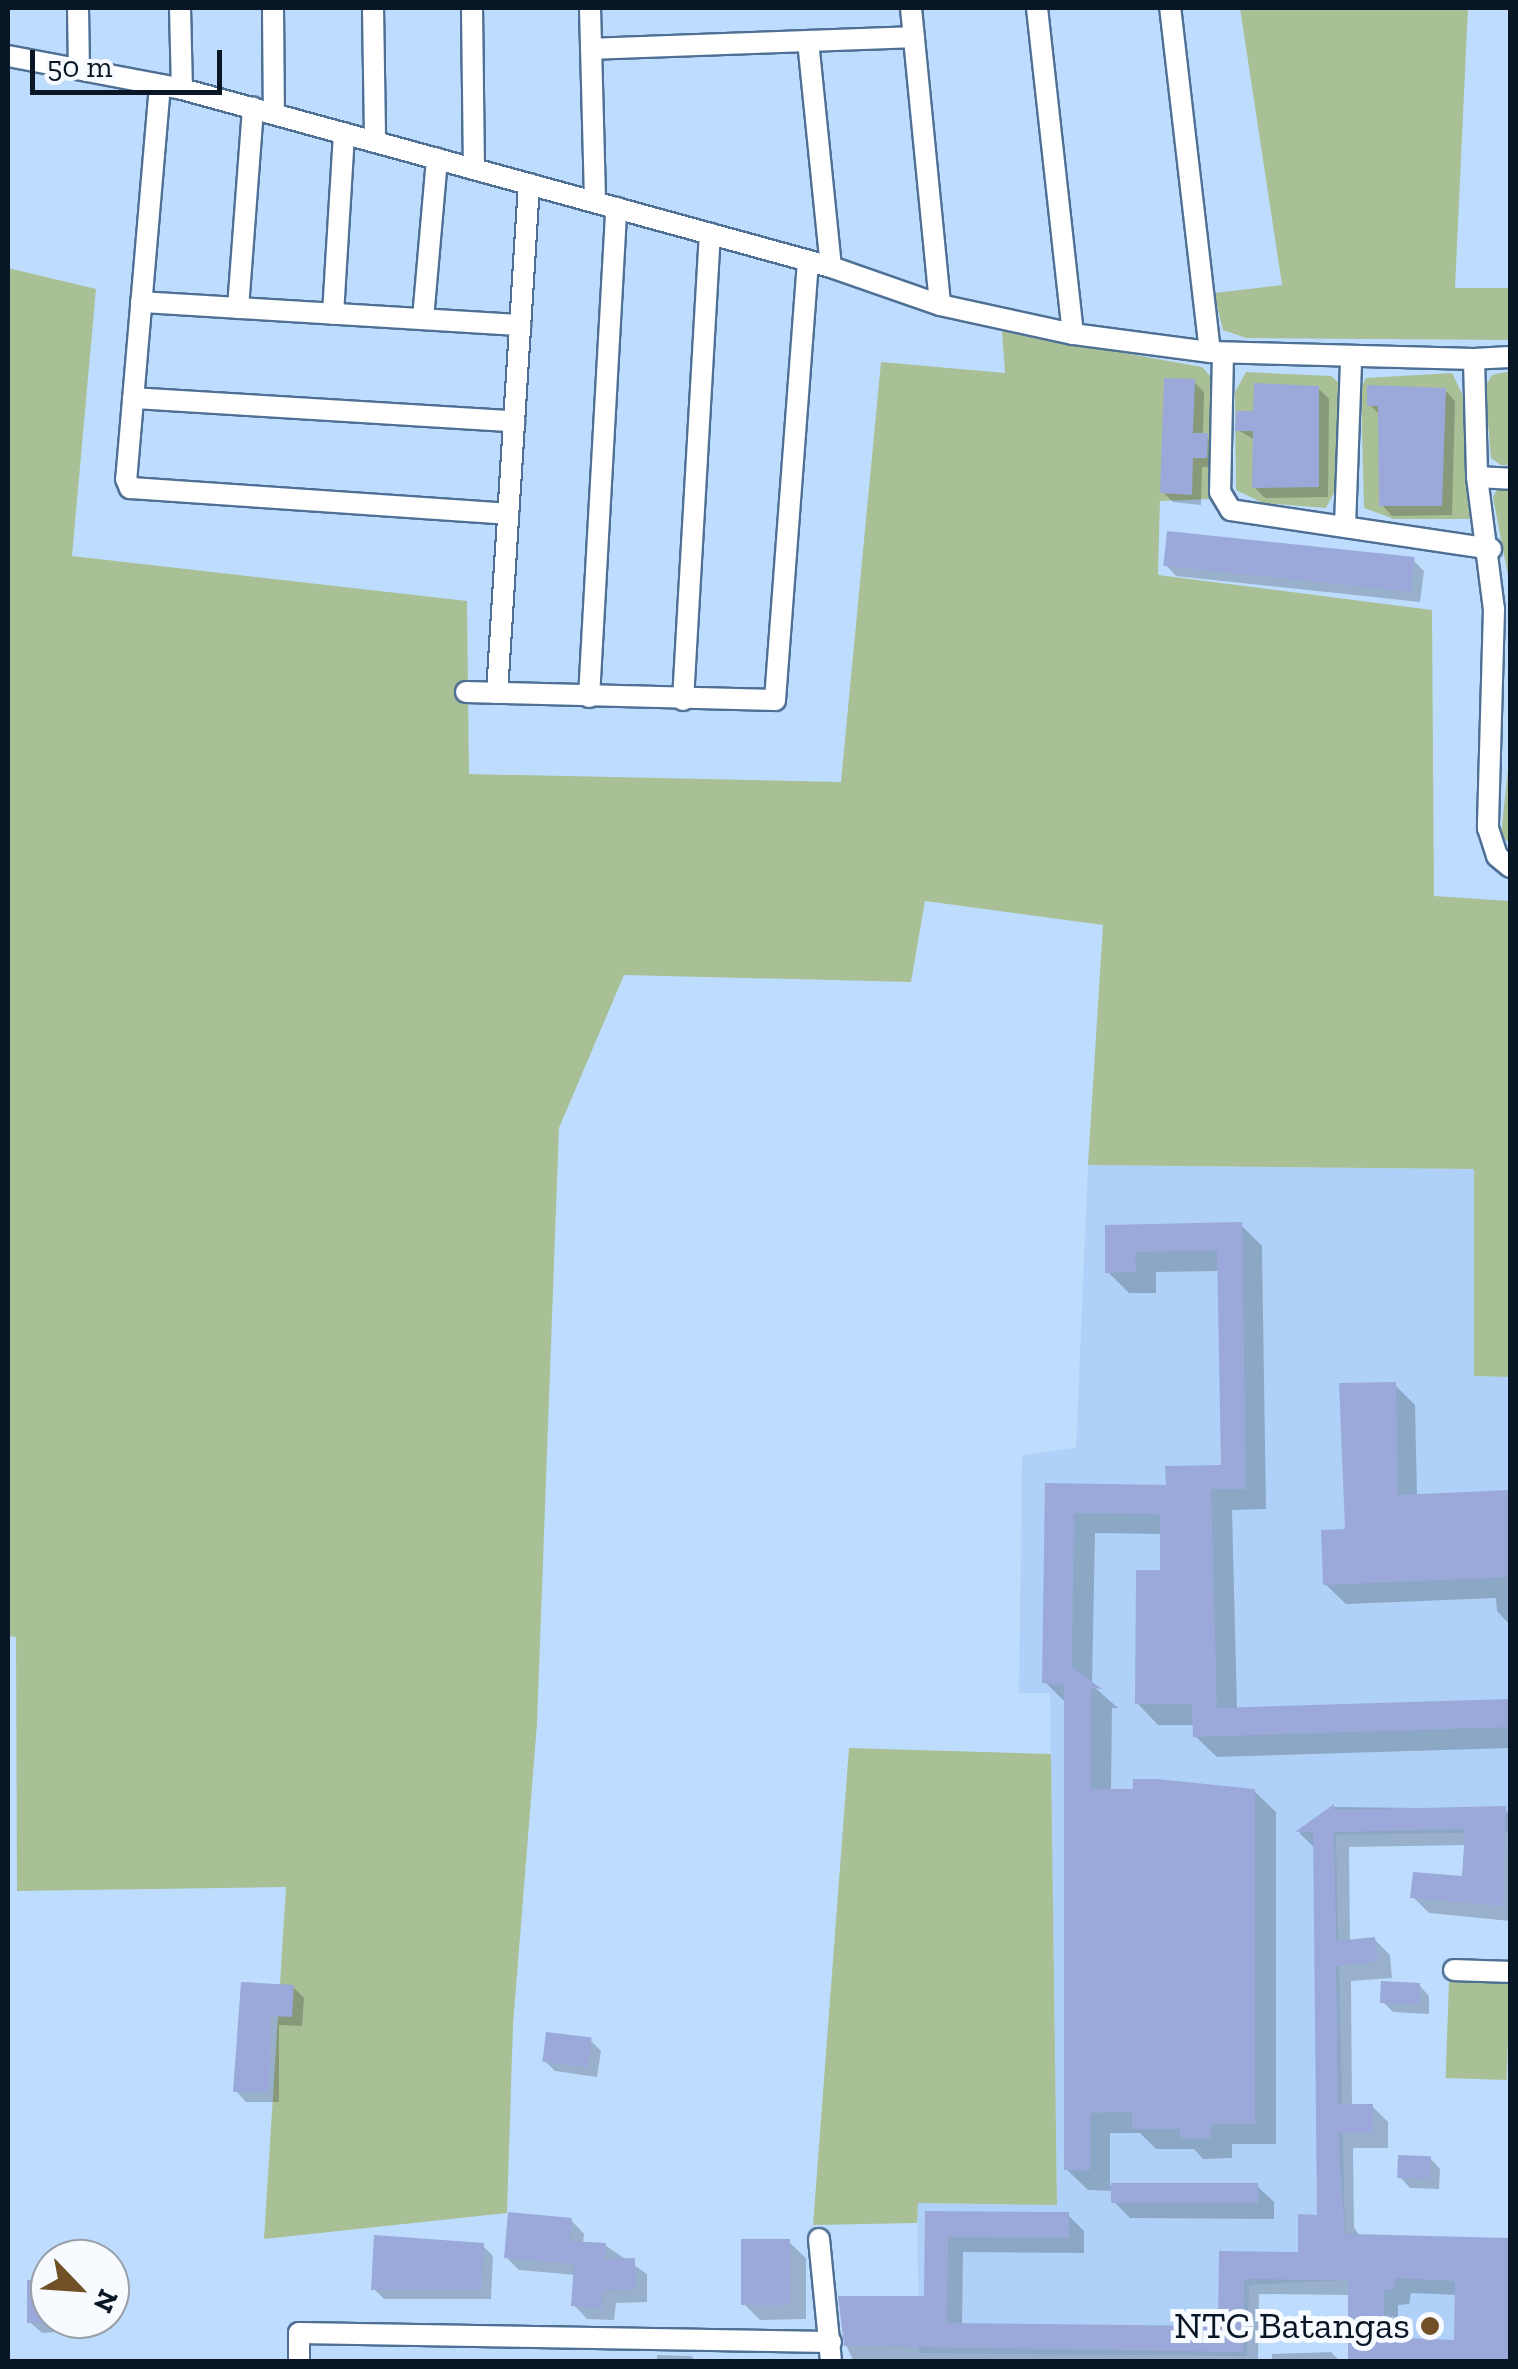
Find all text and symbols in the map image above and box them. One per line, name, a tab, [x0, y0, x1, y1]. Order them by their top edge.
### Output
scale bar	[35, 30, 228, 92]
text: 50 m	[47, 49, 112, 85]
north arrow	[30, 2239, 130, 2339]
text: N	[86, 2284, 125, 2318]
place label: NTC Batangas	[1174, 2303, 1410, 2349]
marker: NTC Batangas	[1419, 2315, 1441, 2337]

